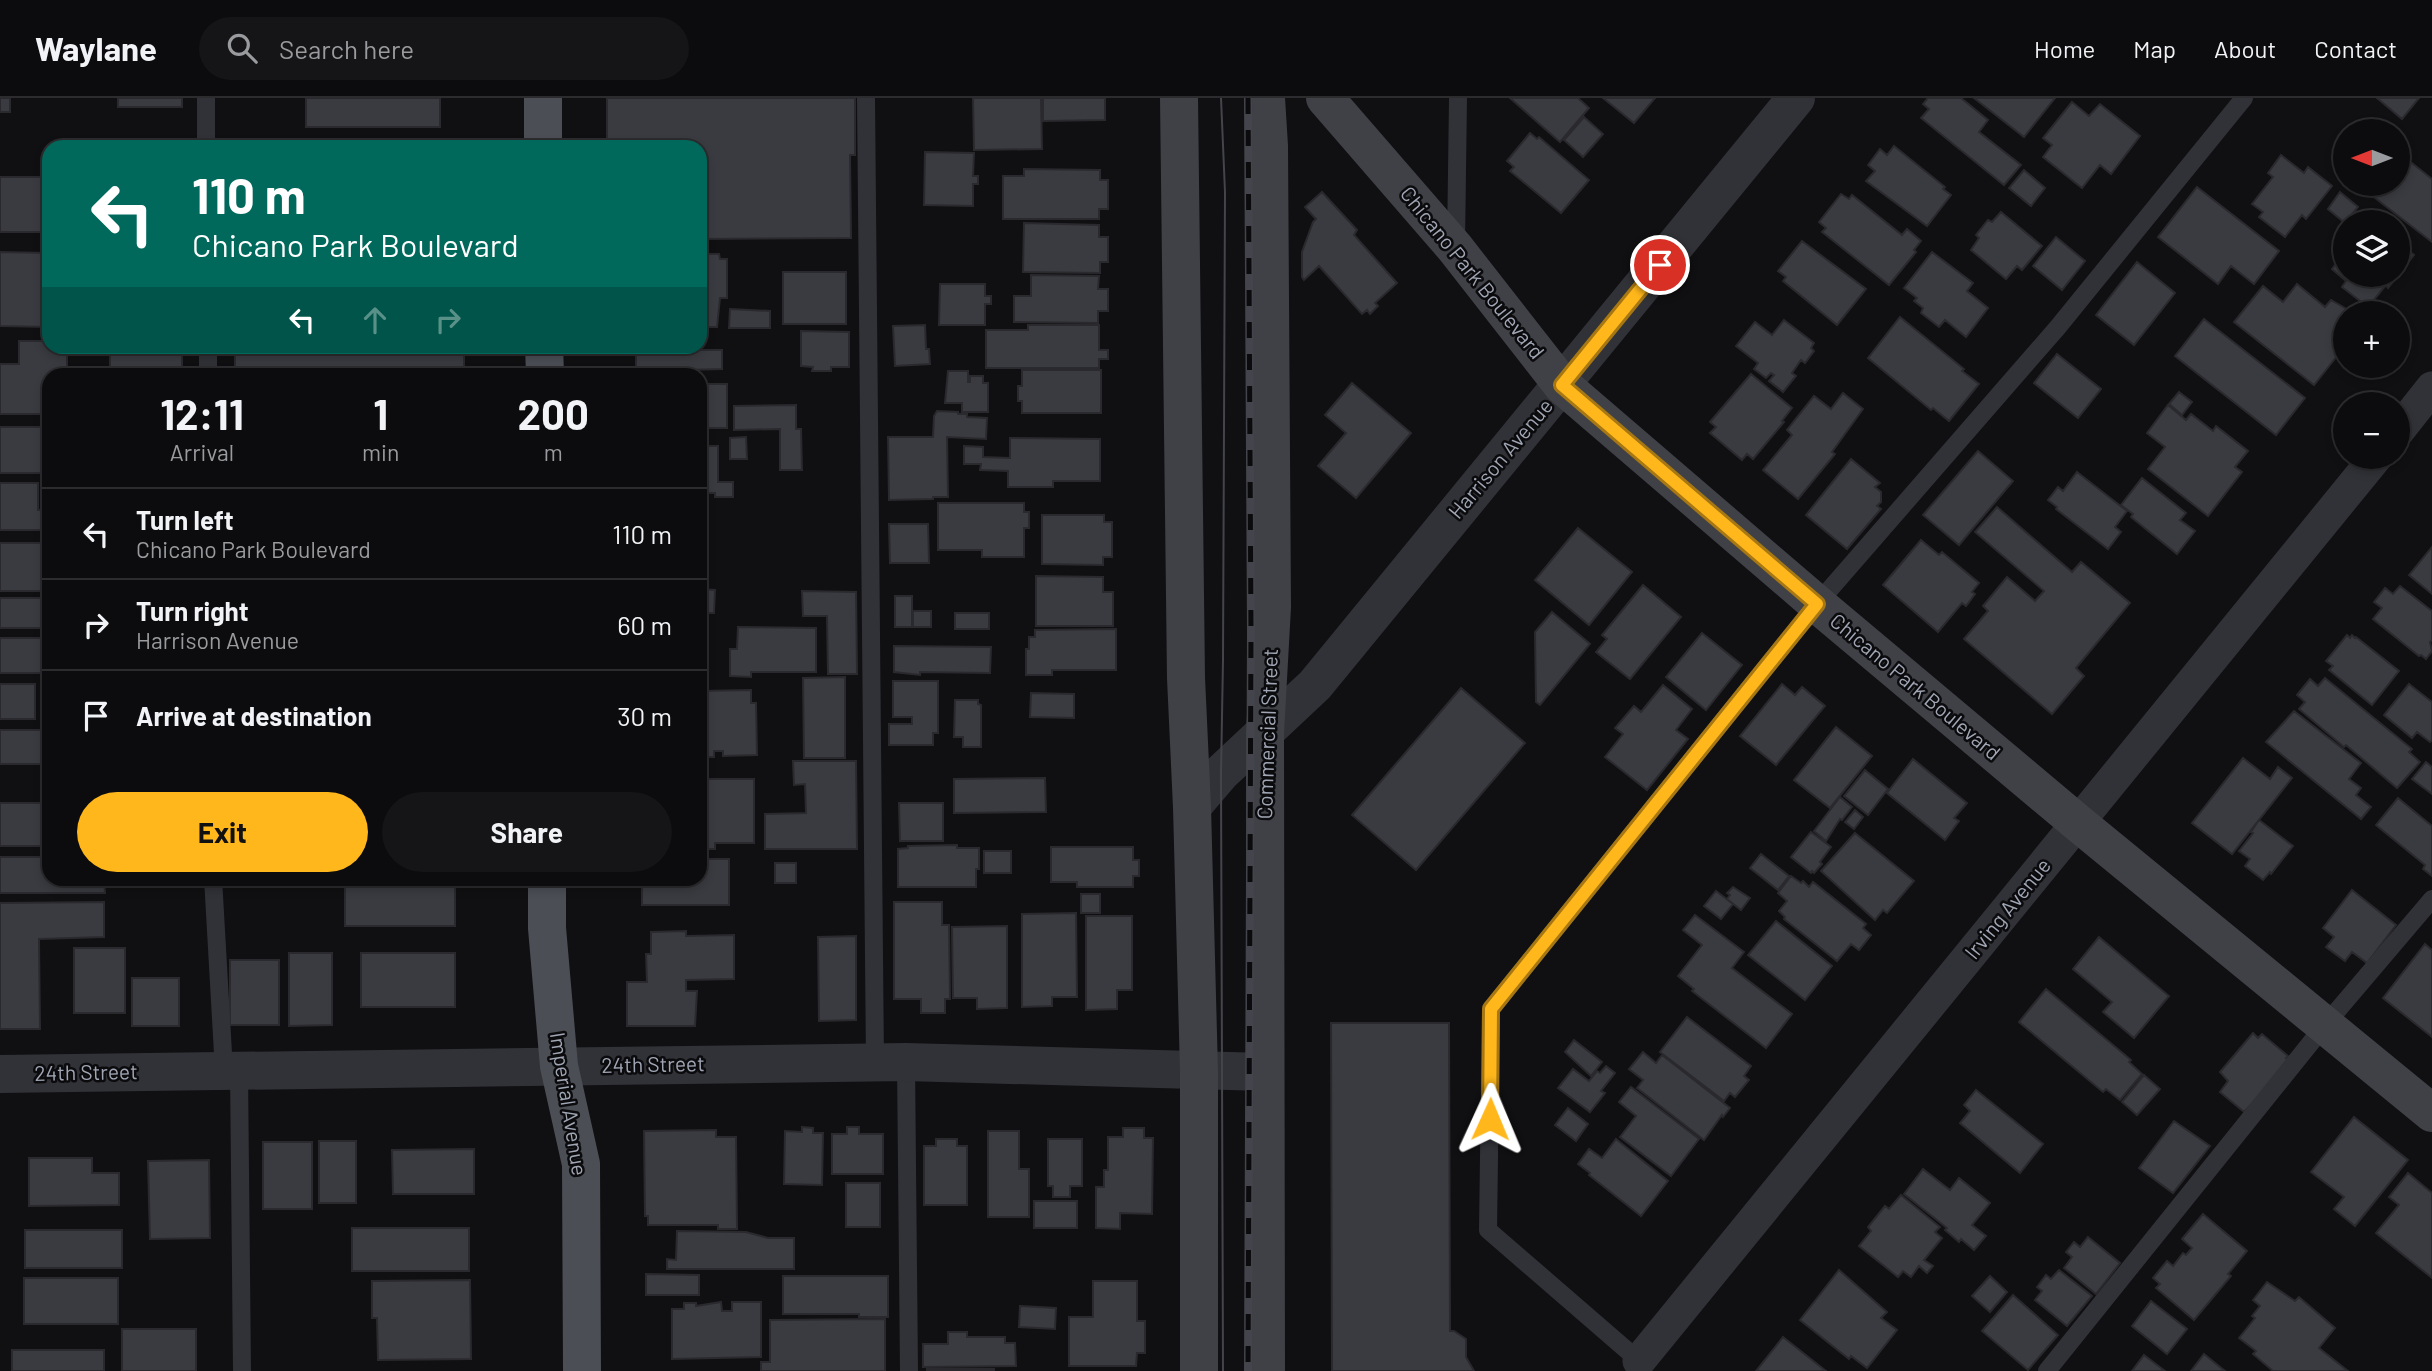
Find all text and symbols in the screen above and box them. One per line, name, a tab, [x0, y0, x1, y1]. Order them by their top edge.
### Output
search box	[199, 17, 689, 80]
text: Waylane	[35, 28, 157, 68]
icon: search	[223, 29, 261, 67]
text: Search here	[279, 33, 414, 64]
text: Home	[2034, 34, 2095, 63]
text: Map	[2133, 34, 2176, 63]
text: About	[2214, 34, 2276, 63]
text: Contact	[2314, 34, 2397, 63]
north arrow	[2333, 119, 2410, 196]
map controls	[2333, 119, 2410, 469]
text: 110 m	[192, 165, 306, 224]
icon: left	[77, 168, 168, 259]
street label: Chicano Park Boulevard	[1396, 181, 1550, 363]
button: layers	[2333, 210, 2410, 287]
text: Chicano Park Boulevard	[192, 225, 519, 263]
pin	[1630, 235, 1690, 295]
icon: arrive	[1641, 246, 1679, 284]
icon: left	[283, 301, 321, 339]
icon: ahead	[356, 301, 394, 339]
icon: right	[429, 301, 467, 339]
button: +	[2333, 301, 2410, 378]
text: 12:11	[160, 388, 244, 438]
text: 1	[373, 388, 388, 438]
text: 200	[517, 388, 589, 438]
button: −	[2333, 392, 2410, 469]
street label: Harrison Avenue	[1442, 393, 1557, 523]
text: Arrival	[170, 438, 234, 466]
text: min	[362, 438, 399, 466]
text: m	[544, 438, 563, 466]
text: Turn left	[136, 504, 234, 535]
icon: left	[77, 515, 115, 553]
text: 110 m	[612, 518, 672, 549]
text: Chicano Park Boulevard	[136, 535, 371, 563]
text: Turn right	[136, 595, 249, 626]
icon: right	[77, 606, 115, 644]
street label: Chicano Park Boulevard	[1826, 607, 2006, 764]
text: 60 m	[617, 609, 672, 640]
text: Harrison Avenue	[136, 626, 299, 654]
street label: Commercial Street	[1251, 648, 1282, 820]
icon: arrive	[77, 697, 115, 735]
text: Arrive at destination	[136, 700, 372, 731]
text: 30 m	[617, 700, 672, 731]
button: Exit	[77, 792, 368, 872]
button: Share	[382, 792, 672, 872]
street label: Irving Avenue	[1959, 853, 2055, 964]
street label: Imperial Avenue	[546, 1030, 593, 1177]
street label: 24th Street	[601, 1050, 705, 1077]
street label: 24th Street	[34, 1058, 138, 1085]
position arrow	[1453, 1082, 1527, 1156]

